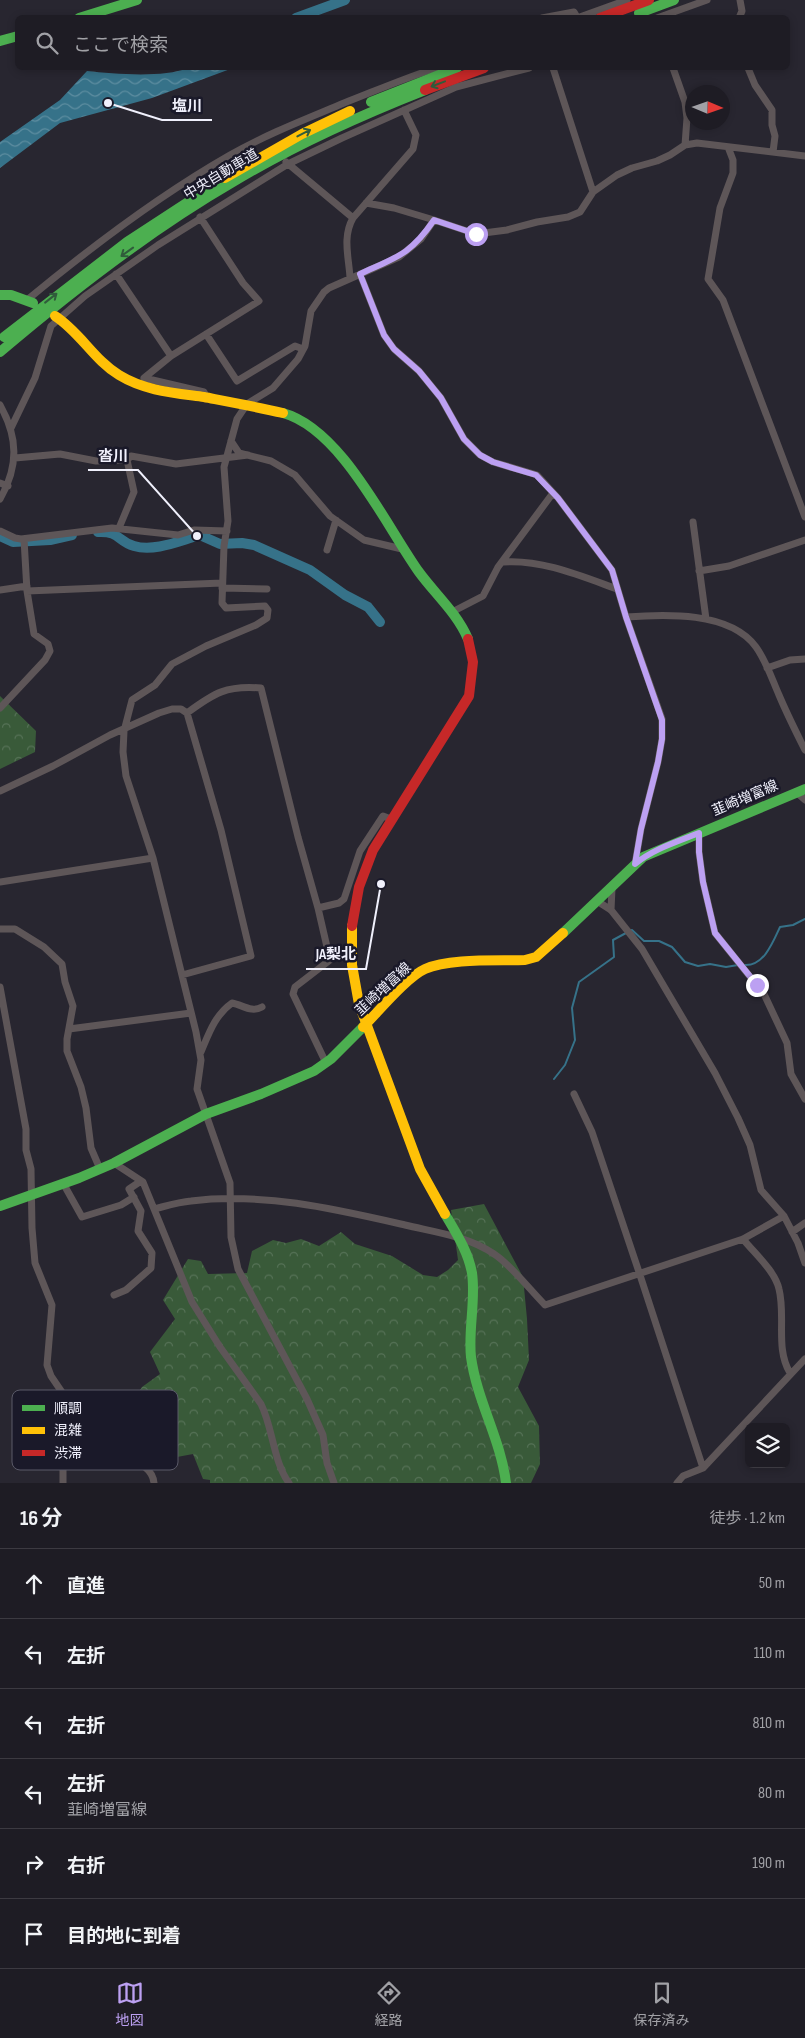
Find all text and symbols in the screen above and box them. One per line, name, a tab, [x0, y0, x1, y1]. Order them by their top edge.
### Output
search box	[15, 15, 790, 70]
icon: search	[33, 29, 61, 57]
text: ここで検索	[73, 34, 168, 57]
one-way arrow	[431, 80, 447, 89]
north arrow	[685, 85, 730, 130]
callout: 塩川	[162, 90, 212, 120]
text: 塩川	[172, 97, 202, 116]
one-way arrow	[296, 128, 311, 137]
street label: 中央自動車道	[181, 145, 261, 203]
route start	[465, 223, 488, 246]
one-way arrow	[121, 246, 134, 257]
one-way arrow	[44, 293, 57, 304]
callout: 沓川	[88, 440, 138, 470]
text: 沓川	[98, 447, 128, 466]
street label: 韮崎増富線	[709, 777, 781, 819]
callout: JA梨北	[306, 939, 366, 969]
text: JA梨北	[315, 945, 356, 964]
street label: 韮崎増富線	[352, 959, 414, 1019]
route end	[746, 974, 769, 997]
legend	[12, 1390, 178, 1470]
text: 順調	[54, 1400, 82, 1417]
text: 混雑	[54, 1422, 82, 1439]
map controls	[745, 1423, 790, 1468]
button: layers	[745, 1423, 790, 1468]
text: 渋滞	[54, 1445, 82, 1462]
text: 16 分	[20, 1506, 62, 1531]
text: 徒歩 · 1.2 km	[710, 1509, 785, 1528]
icon: ahead	[20, 1570, 48, 1598]
text: 50 m	[759, 1574, 785, 1593]
text: 直進	[67, 1575, 105, 1598]
icon: left	[20, 1640, 48, 1668]
text: 110 m	[754, 1644, 785, 1663]
text: 左折	[67, 1645, 105, 1668]
icon: left	[20, 1710, 48, 1738]
text: 810 m	[752, 1714, 785, 1733]
text: 左折	[67, 1715, 105, 1738]
text: 左折	[67, 1773, 105, 1796]
icon: left	[20, 1780, 48, 1808]
text: 80 m	[758, 1784, 785, 1803]
text: 韮崎増富線	[67, 1801, 147, 1820]
icon: right	[20, 1850, 48, 1878]
text: 190 m	[752, 1854, 785, 1873]
text: 右折	[67, 1855, 105, 1878]
icon: arrive	[20, 1920, 48, 1948]
text: 目的地に到着	[67, 1925, 181, 1948]
tab: 地図	[116, 1979, 144, 2029]
tab: 経路	[375, 1979, 403, 2029]
tab: 保存済み	[634, 1979, 690, 2029]

